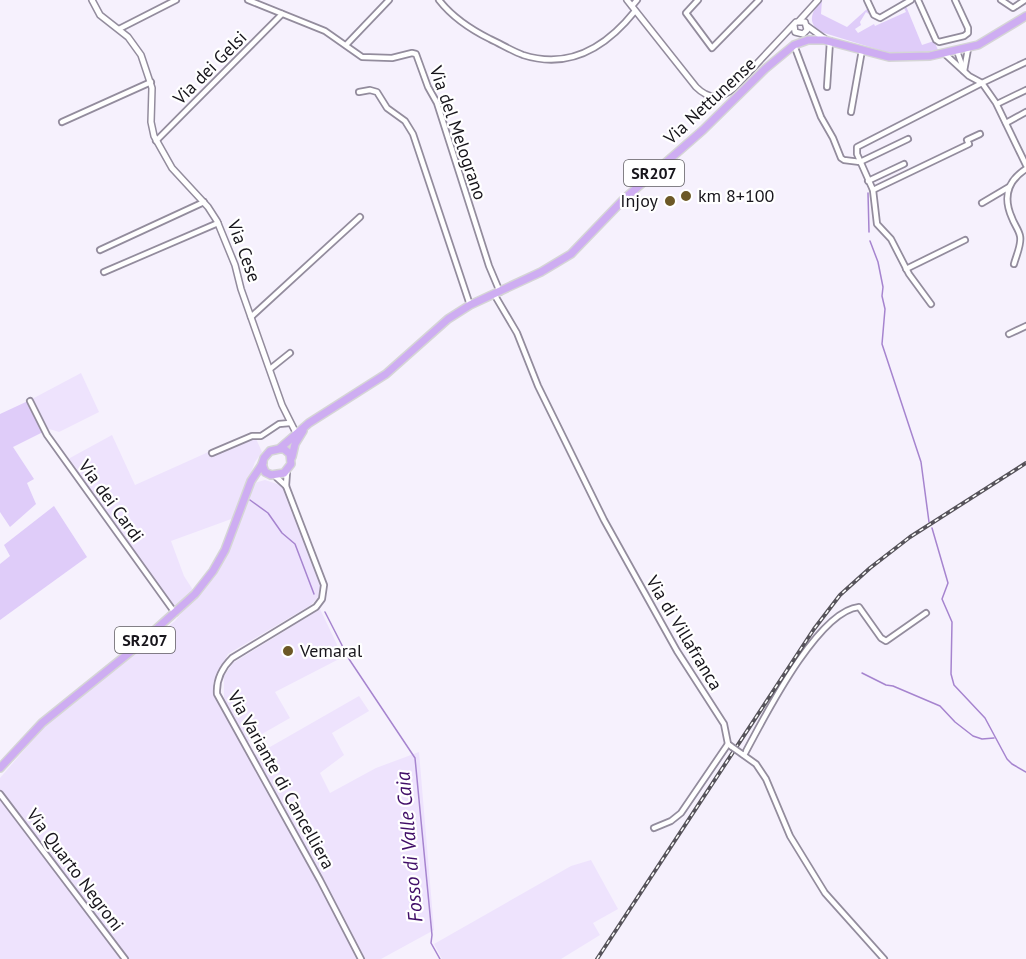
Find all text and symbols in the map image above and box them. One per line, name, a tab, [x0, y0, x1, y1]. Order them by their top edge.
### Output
street label: Via dei Gelsi	[167, 26, 251, 110]
street label: Via Nettunense	[658, 52, 760, 150]
street label: Via del Melograno	[424, 62, 492, 203]
road number: SR207	[624, 160, 684, 186]
place label: km 8+100	[698, 184, 775, 207]
place label: Injoy	[620, 189, 659, 212]
marker: km 8+100	[679, 189, 693, 203]
marker: Injoy	[663, 194, 677, 208]
street label: Via Cese	[222, 216, 266, 285]
street label: Via dei Cardi	[73, 454, 149, 547]
street label: Via di Villafranca	[641, 570, 728, 694]
road number: SR207	[115, 627, 175, 653]
place label: Vemaral	[299, 639, 363, 662]
marker: Vemaral	[281, 644, 295, 658]
street label: Via Variante di Cancelliera	[222, 686, 340, 873]
water label: Fosso di Valle Caia	[389, 770, 429, 923]
street label: Via Quarto Negroni	[21, 803, 129, 936]

